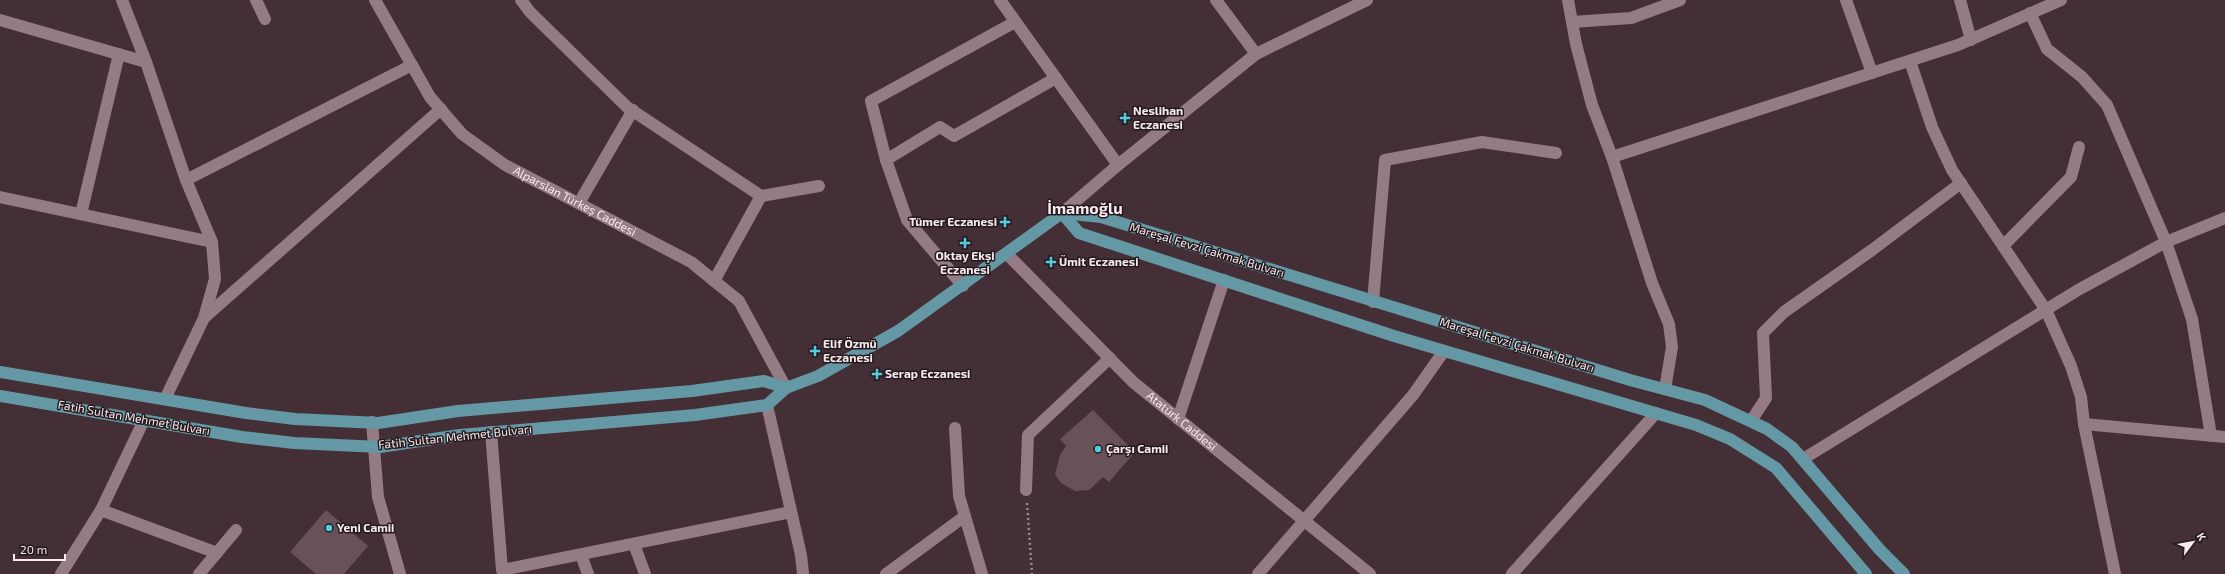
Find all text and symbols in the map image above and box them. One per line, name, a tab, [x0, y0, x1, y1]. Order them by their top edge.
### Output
place label: Neslihan Eczanesi	[1133, 103, 1183, 131]
marker: Neslihan Eczanesi	[1120, 113, 1130, 123]
street label: Alparslan Türkeş Caddesi	[511, 163, 639, 238]
district label: İmamoğlu	[1047, 198, 1123, 217]
place label: Tümer Eczanesi	[909, 214, 997, 228]
marker: Tümer Eczanesi	[1000, 217, 1010, 227]
street label: Mareşal Fevzi Çakmak Bulvarı	[1128, 219, 1286, 280]
marker: Oktay Ekşi Eczanesi	[960, 238, 970, 248]
place label: Oktay Ekşi Eczanesi	[935, 248, 995, 276]
place label: Ümit Eczanesi	[1059, 254, 1138, 268]
marker: Ümit Eczanesi	[1046, 257, 1056, 267]
street label: Mareşal Fevzi Çakmak Bulvarı	[1438, 314, 1596, 375]
place label: Elif Özmü Eczanesi	[823, 336, 877, 364]
marker: Elif Özmü Eczanesi	[810, 346, 820, 356]
place label: Serap Eczanesi	[885, 366, 970, 380]
marker: Serap Eczanesi	[872, 369, 882, 379]
street label: Atatürk Caddesi	[1144, 388, 1220, 453]
street label: Fatih Sultan Mehmet Bulvarı	[57, 397, 211, 437]
street label: Fatih Sultan Mehmet Bulvarı	[377, 421, 532, 451]
place label: Çarşı Camii	[1106, 441, 1168, 456]
marker: Çarşı Camii	[1093, 444, 1103, 454]
place label: Yeni Camii	[337, 520, 394, 534]
north arrow	[2173, 522, 2213, 562]
marker: Yeni Camii	[324, 523, 334, 533]
text: K	[2195, 530, 2209, 543]
scale bar	[14, 536, 65, 562]
text: 20 m	[20, 542, 47, 556]

